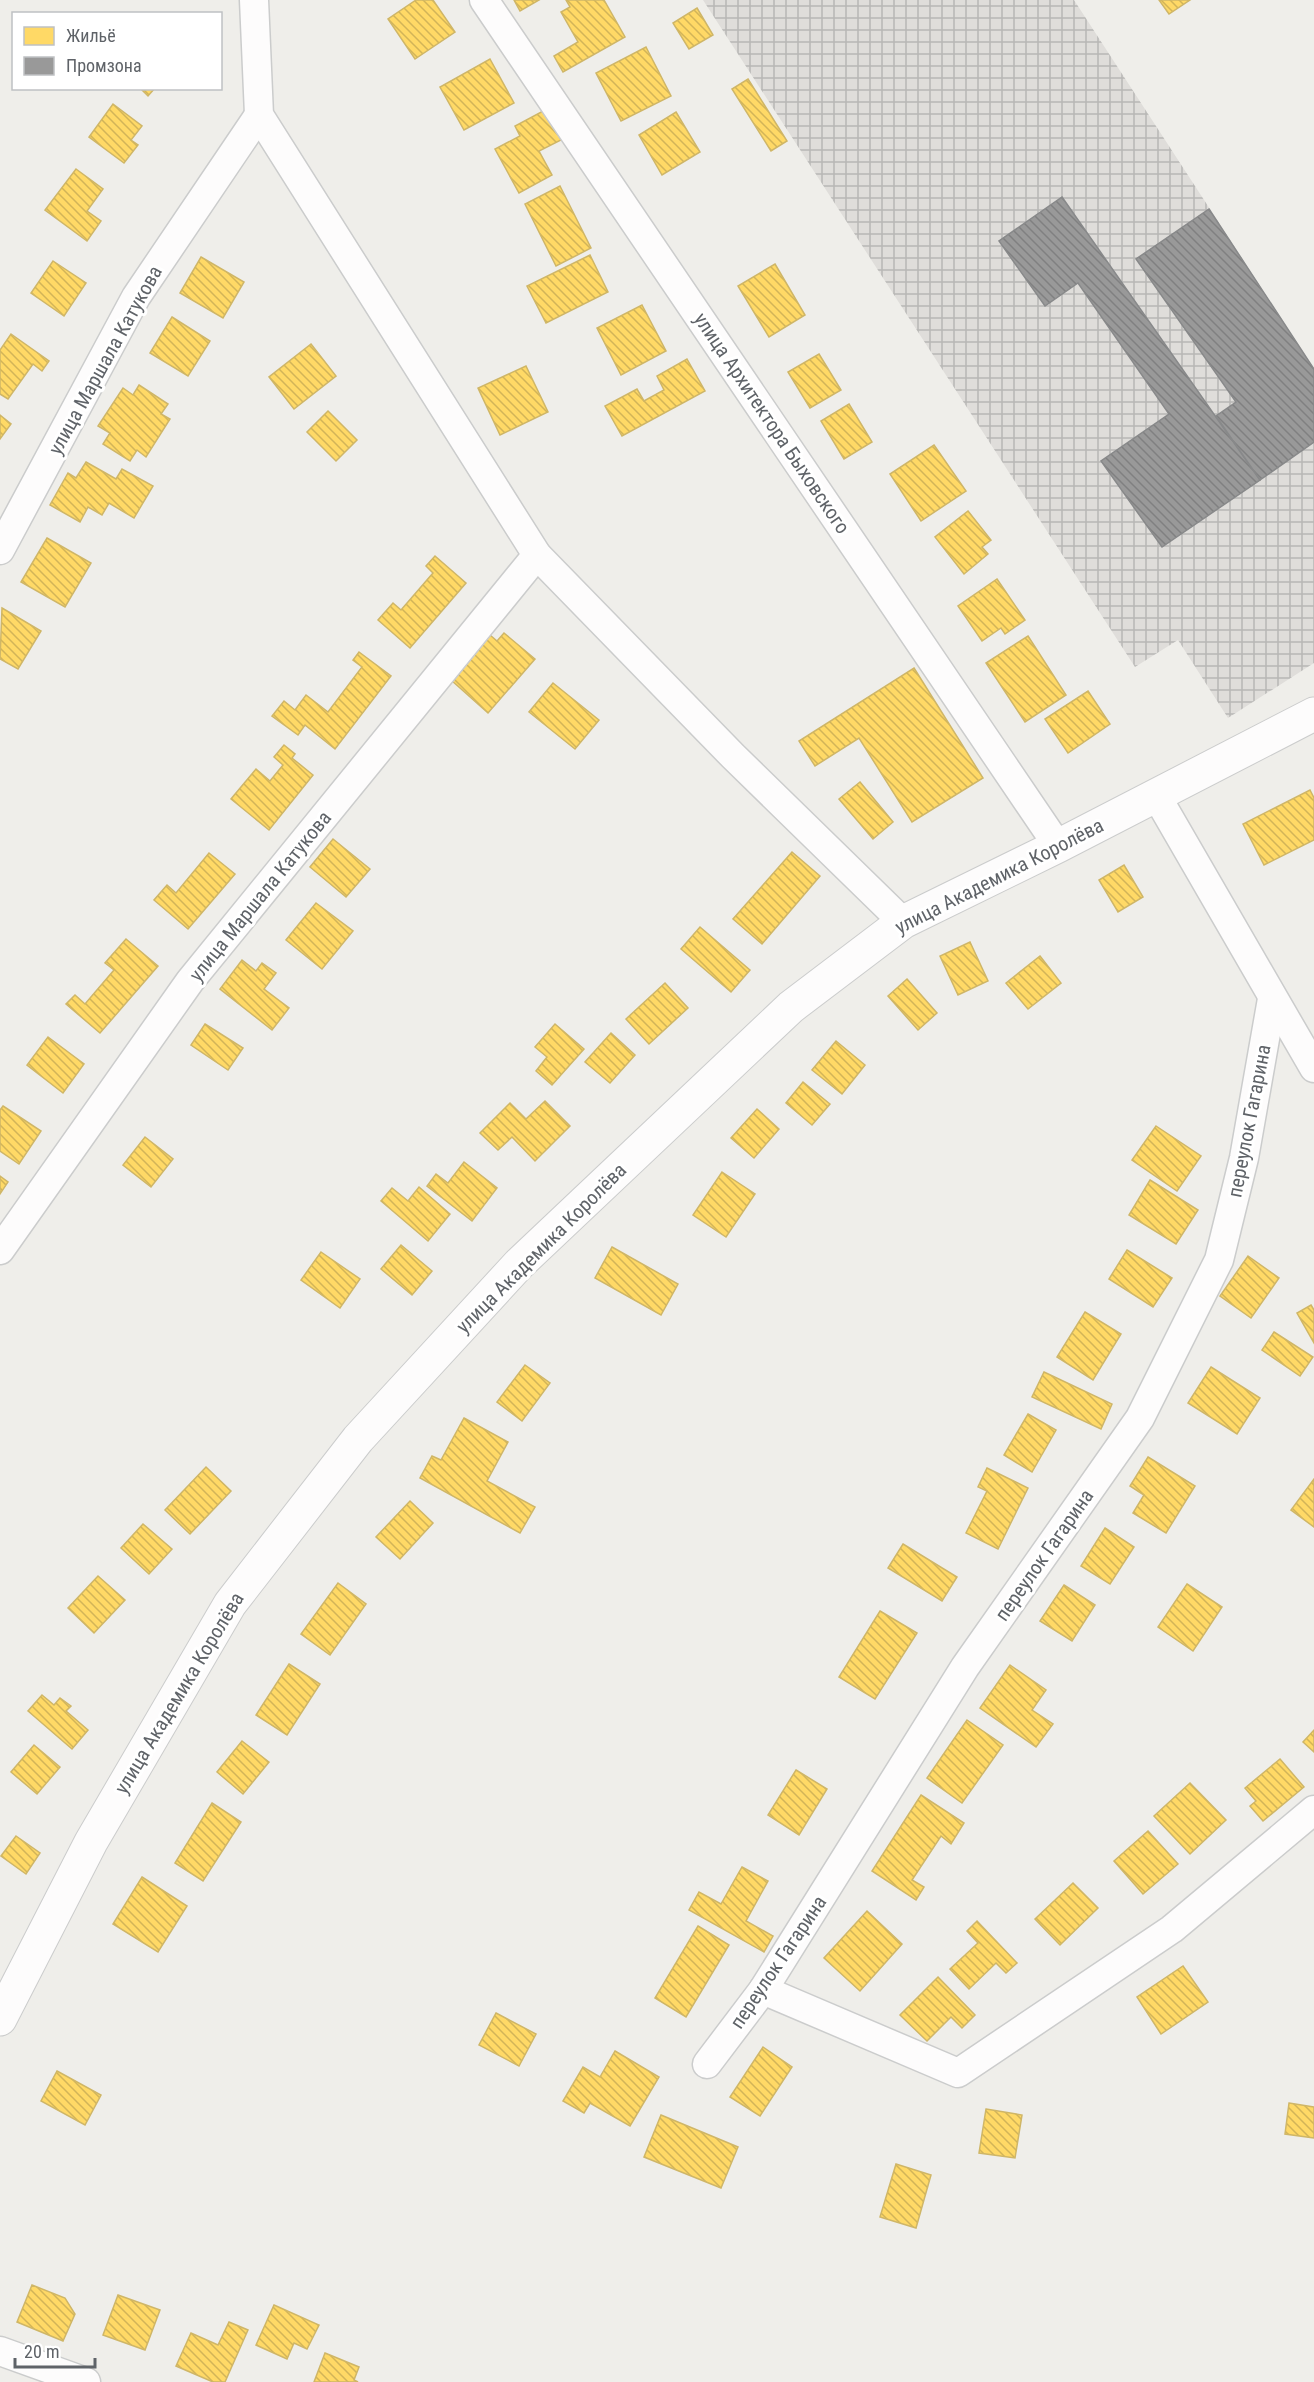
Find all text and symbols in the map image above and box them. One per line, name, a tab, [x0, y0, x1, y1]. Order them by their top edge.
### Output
legend	[12, 12, 222, 90]
text: Жильё	[66, 25, 116, 46]
text: Промзона	[66, 55, 142, 76]
street label: улица Маршала Катукова	[43, 261, 167, 459]
street label: улица Архитектора Быховского	[689, 308, 855, 538]
street label: улица Маршала Катукова	[184, 806, 336, 986]
street label: улица Академика Королёва	[891, 813, 1107, 939]
street label: переулок Гагарина	[1222, 1043, 1276, 1199]
street label: улица Академика Королёва	[451, 1158, 631, 1338]
street label: переулок Гагарина	[990, 1485, 1098, 1625]
street label: улица Академика Королёва	[109, 1588, 249, 1798]
street label: переулок Гагарина	[725, 1891, 831, 2033]
scale bar	[15, 2331, 94, 2369]
text: 20 m	[24, 2341, 59, 2362]

